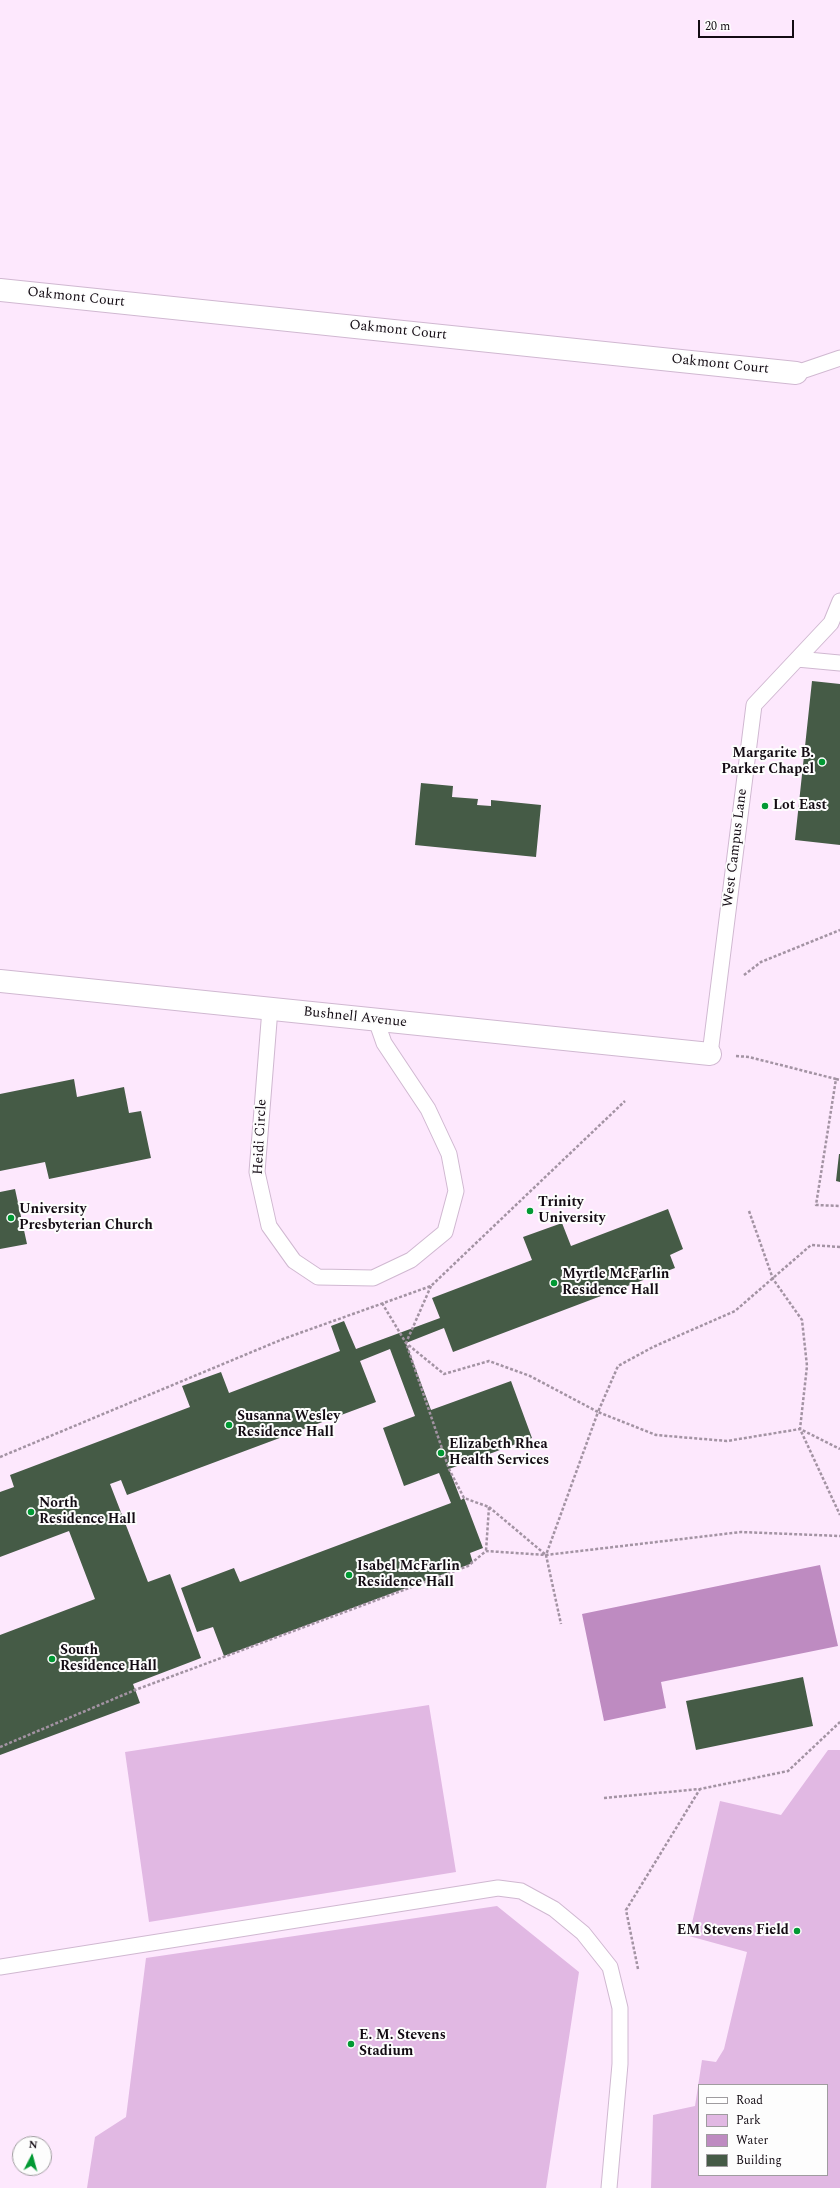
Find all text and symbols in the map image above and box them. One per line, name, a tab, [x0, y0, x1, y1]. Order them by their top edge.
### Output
scale bar	[700, 12, 796, 38]
text: 20 m	[705, 17, 730, 36]
street label: Oakmont Court	[26, 285, 126, 311]
street label: Oakmont Court	[348, 318, 448, 344]
street label: Oakmont Court	[670, 352, 770, 378]
place label: Margarite B. Parker Chapel	[721, 746, 814, 778]
marker: Margarite B. Parker Chapel	[817, 757, 827, 767]
street label: West Campus Lane	[720, 788, 752, 908]
place label: Lot East	[773, 798, 827, 814]
marker: Lot East	[760, 801, 770, 811]
street label: Bushnell Avenue	[302, 1004, 408, 1032]
street label: Heidi Circle	[251, 1099, 271, 1175]
place label: Trinity University	[538, 1195, 605, 1228]
place label: University Presbyterian Church	[19, 1202, 153, 1234]
marker: Trinity University	[525, 1206, 535, 1216]
marker: University Presbyterian Church	[6, 1213, 16, 1223]
place label: Myrtle McFarlin Residence Hall	[562, 1267, 670, 1300]
marker: Myrtle McFarlin Residence Hall	[549, 1278, 559, 1288]
place label: Susanna Wesley Residence Hall	[237, 1409, 340, 1442]
marker: Susanna Wesley Residence Hall	[224, 1420, 234, 1430]
place label: Elizabeth Rhea Health Services	[449, 1437, 549, 1470]
marker: Elizabeth Rhea Health Services	[436, 1448, 446, 1458]
place label: North Residence Hall	[39, 1496, 136, 1528]
marker: North Residence Hall	[26, 1507, 36, 1517]
place label: Isabel McFarlin Residence Hall	[357, 1559, 460, 1592]
marker: Isabel McFarlin Residence Hall	[344, 1570, 354, 1580]
place label: South Residence Hall	[60, 1643, 157, 1676]
marker: South Residence Hall	[47, 1654, 57, 1664]
place label: EM Stevens Field	[677, 1923, 789, 1939]
marker: EM Stevens Field	[792, 1926, 802, 1936]
place label: E. M. Stevens Stadium	[359, 2028, 446, 2060]
marker: E. M. Stevens Stadium	[346, 2039, 356, 2049]
legend	[698, 2084, 828, 2176]
text: Road	[736, 2091, 763, 2110]
text: Park	[736, 2111, 761, 2130]
text: Water	[736, 2131, 768, 2150]
north arrow	[12, 2136, 52, 2176]
text: N	[28, 2136, 39, 2153]
text: Building	[736, 2151, 782, 2170]

